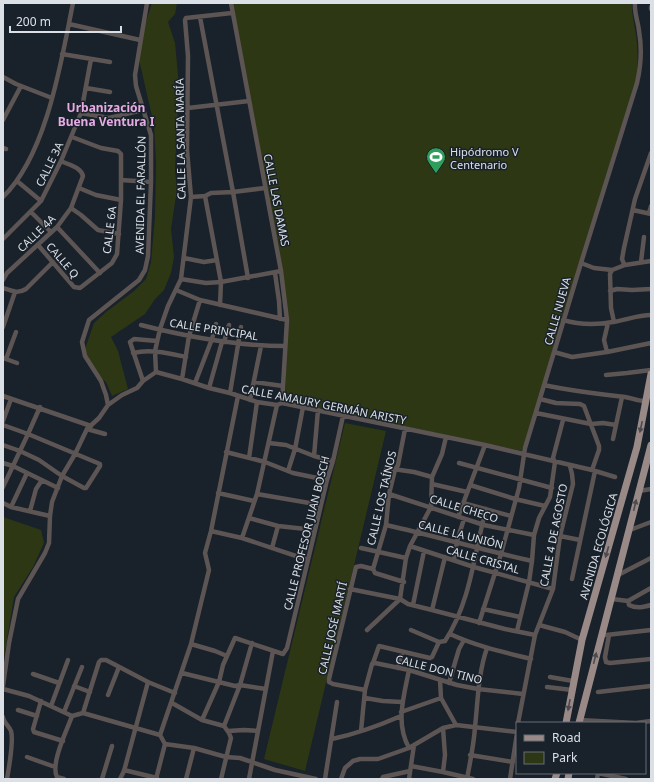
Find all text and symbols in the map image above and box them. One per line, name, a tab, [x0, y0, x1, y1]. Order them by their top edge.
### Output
scale bar	[10, 8, 121, 34]
text: 200 m	[16, 13, 51, 30]
street label: CALLE LA SANTA MARÍA	[171, 77, 189, 200]
district label: Urbanización Buena Ventura I	[58, 99, 155, 130]
street label: AVENIDA EL FARALLÓN	[131, 136, 149, 254]
street label: CALLE 3A	[32, 138, 67, 189]
place label: Hipódromo V Centenario	[450, 144, 519, 172]
sports icon: Hipódromo V Centenario	[425, 146, 447, 174]
street label: CALLE LAS DAMAS	[261, 152, 293, 248]
street label: CALLE 6A	[99, 204, 119, 255]
street label: CALLE 4A	[14, 210, 59, 255]
street label: CALLE Q	[43, 239, 83, 281]
street label: CALLE NUEVA	[540, 274, 574, 347]
street label: CALLE PRINCIPAL	[169, 315, 260, 343]
street label: CALLE AMAURY GERMÁN ARISTY	[240, 381, 408, 428]
one-way arrow	[638, 420, 644, 433]
street label: CALLE LOS TAÍNOS	[363, 449, 399, 547]
street label: CALLE PROFESOR JUAN BOSCH	[280, 454, 332, 612]
street label: CALLE 4 DE AGOSTO	[536, 482, 570, 588]
street label: CALLE CHECO	[428, 490, 500, 526]
street label: AVENIDA ECOLÓGICA	[576, 490, 621, 601]
one-way arrow	[633, 499, 639, 512]
street label: CALLE LA UNIÓN	[417, 516, 505, 552]
street label: CALLE CRISTAL	[444, 541, 522, 577]
one-way arrow	[604, 546, 610, 558]
street label: CALLE JOSÉ MARTÍ	[314, 580, 350, 676]
street label: CALLE DON TINO	[394, 651, 484, 687]
one-way arrow	[593, 652, 599, 664]
one-way arrow	[566, 699, 572, 711]
legend	[516, 722, 646, 774]
text: Road	[552, 729, 581, 746]
text: Park	[552, 749, 578, 766]

